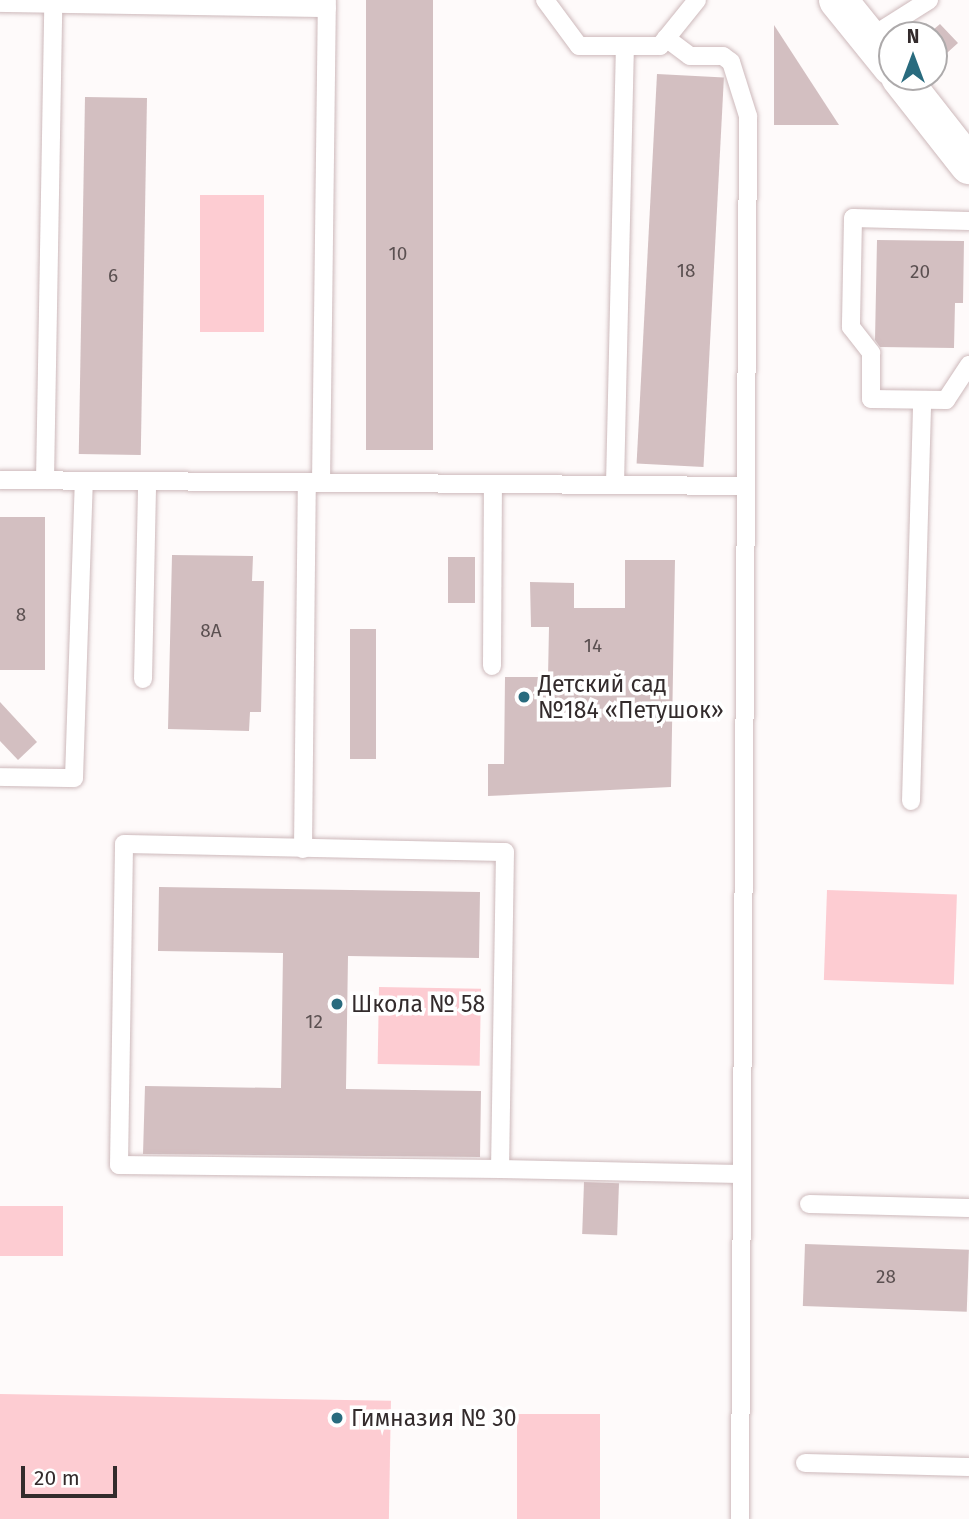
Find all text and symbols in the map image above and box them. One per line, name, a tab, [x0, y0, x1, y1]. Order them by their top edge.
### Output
north arrow	[878, 21, 948, 91]
text: N	[907, 25, 919, 48]
house number: 10	[389, 243, 407, 265]
house number: 18	[677, 260, 695, 282]
house number: 20	[910, 261, 930, 283]
house number: 6	[108, 265, 118, 287]
house number: 8	[16, 604, 26, 626]
house number: 8А	[200, 620, 222, 642]
house number: 14	[584, 635, 602, 657]
place label: Детский сад №184 «Петушок»	[538, 670, 724, 724]
marker: Детский сад №184 «Петушок»	[516, 689, 532, 705]
place label: Школа № 58	[351, 990, 485, 1018]
marker: Школа № 58	[329, 996, 345, 1012]
house number: 12	[305, 1011, 323, 1033]
house number: 28	[876, 1266, 896, 1288]
place label: Гимназия № 30	[351, 1404, 517, 1432]
marker: Гимназия № 30	[329, 1410, 345, 1426]
scale bar	[24, 1452, 121, 1496]
text: 20 m	[34, 1465, 80, 1491]

